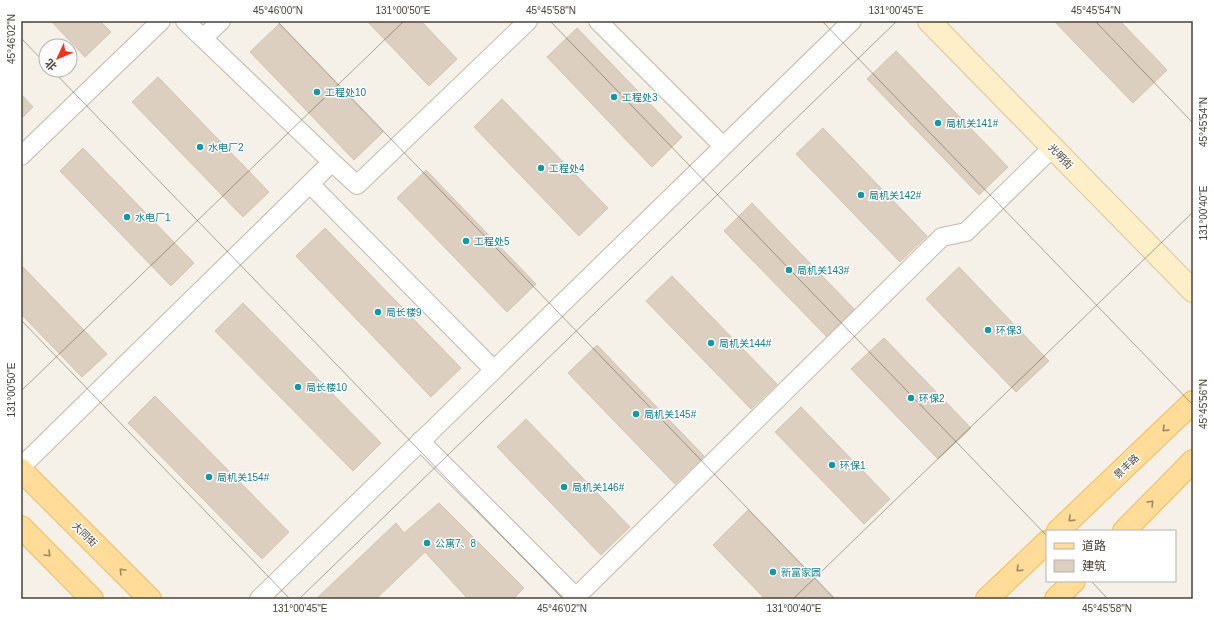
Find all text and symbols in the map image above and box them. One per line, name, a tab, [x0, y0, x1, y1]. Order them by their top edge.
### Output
text: 45°46'00"N	[253, 5, 303, 16]
text: 131°00'50"E	[375, 5, 431, 16]
text: 45°45'58"N	[526, 5, 576, 16]
text: 131°00'45"E	[868, 5, 924, 16]
text: 45°45'54"N	[1071, 5, 1121, 16]
text: 45°46'02"N	[6, 14, 17, 64]
north arrow	[38, 38, 78, 78]
text: 北	[43, 57, 59, 73]
marker: 工程处10	[312, 87, 322, 97]
place label: 工程处10	[325, 87, 367, 98]
marker: 工程处3	[609, 92, 619, 102]
place label: 工程处3	[622, 92, 658, 103]
text: 45°45'54"N	[1198, 97, 1209, 147]
marker: 局机关141#	[933, 118, 943, 128]
place label: 局机关141#	[946, 118, 999, 129]
marker: 水电厂2	[195, 142, 205, 152]
place label: 水电厂2	[208, 142, 244, 153]
street label: 光明街	[1046, 142, 1075, 171]
marker: 工程处4	[536, 163, 546, 173]
place label: 工程处4	[549, 163, 585, 174]
text: 131°00'40"E	[1198, 185, 1209, 241]
marker: 局机关142#	[856, 190, 866, 200]
place label: 局机关142#	[869, 190, 922, 201]
marker: 水电厂1	[122, 212, 132, 222]
place label: 水电厂1	[135, 212, 171, 223]
marker: 工程处5	[461, 236, 471, 246]
place label: 工程处5	[474, 236, 510, 247]
marker: 局机关143#	[784, 265, 794, 275]
place label: 局机关143#	[797, 265, 850, 276]
marker: 局长楼9	[373, 307, 383, 317]
place label: 局长楼9	[386, 307, 422, 318]
marker: 环保3	[983, 325, 993, 335]
place label: 环保3	[996, 325, 1022, 336]
marker: 局机关144#	[706, 338, 716, 348]
place label: 局机关144#	[719, 338, 772, 349]
text: 131°00'50"E	[6, 362, 17, 418]
text: 45°45'56"N	[1198, 379, 1209, 429]
marker: 局长楼10	[293, 382, 303, 392]
place label: 局长楼10	[306, 382, 348, 393]
marker: 环保2	[906, 393, 916, 403]
place label: 环保2	[919, 393, 945, 404]
marker: 局机关145#	[631, 409, 641, 419]
place label: 局机关145#	[644, 409, 697, 420]
one-way arrow	[1162, 424, 1170, 432]
street label: 景丰路	[1112, 452, 1141, 481]
marker: 环保1	[827, 460, 837, 470]
place label: 环保1	[840, 460, 866, 471]
marker: 局机关154#	[204, 472, 214, 482]
place label: 局机关154#	[217, 472, 270, 483]
marker: 局机关146#	[559, 482, 569, 492]
place label: 局机关146#	[572, 482, 625, 493]
one-way arrow	[1146, 500, 1154, 508]
one-way arrow	[1068, 514, 1076, 522]
street label: 大同街	[70, 520, 99, 549]
legend	[1046, 530, 1176, 582]
marker: 公寓7、8	[422, 538, 432, 548]
place label: 公寓7、8	[435, 538, 477, 549]
text: 道路	[1082, 539, 1106, 553]
one-way arrow	[43, 549, 51, 557]
text: 建筑	[1082, 559, 1106, 573]
one-way arrow	[1016, 564, 1024, 572]
marker: 新富家园	[768, 567, 778, 577]
place label: 新富家园	[781, 567, 821, 578]
one-way arrow	[119, 568, 127, 576]
text: 131°00'45"E	[272, 603, 328, 614]
text: 45°46'02"N	[537, 603, 587, 614]
text: 131°00'40"E	[766, 603, 822, 614]
text: 45°45'58"N	[1082, 603, 1132, 614]

